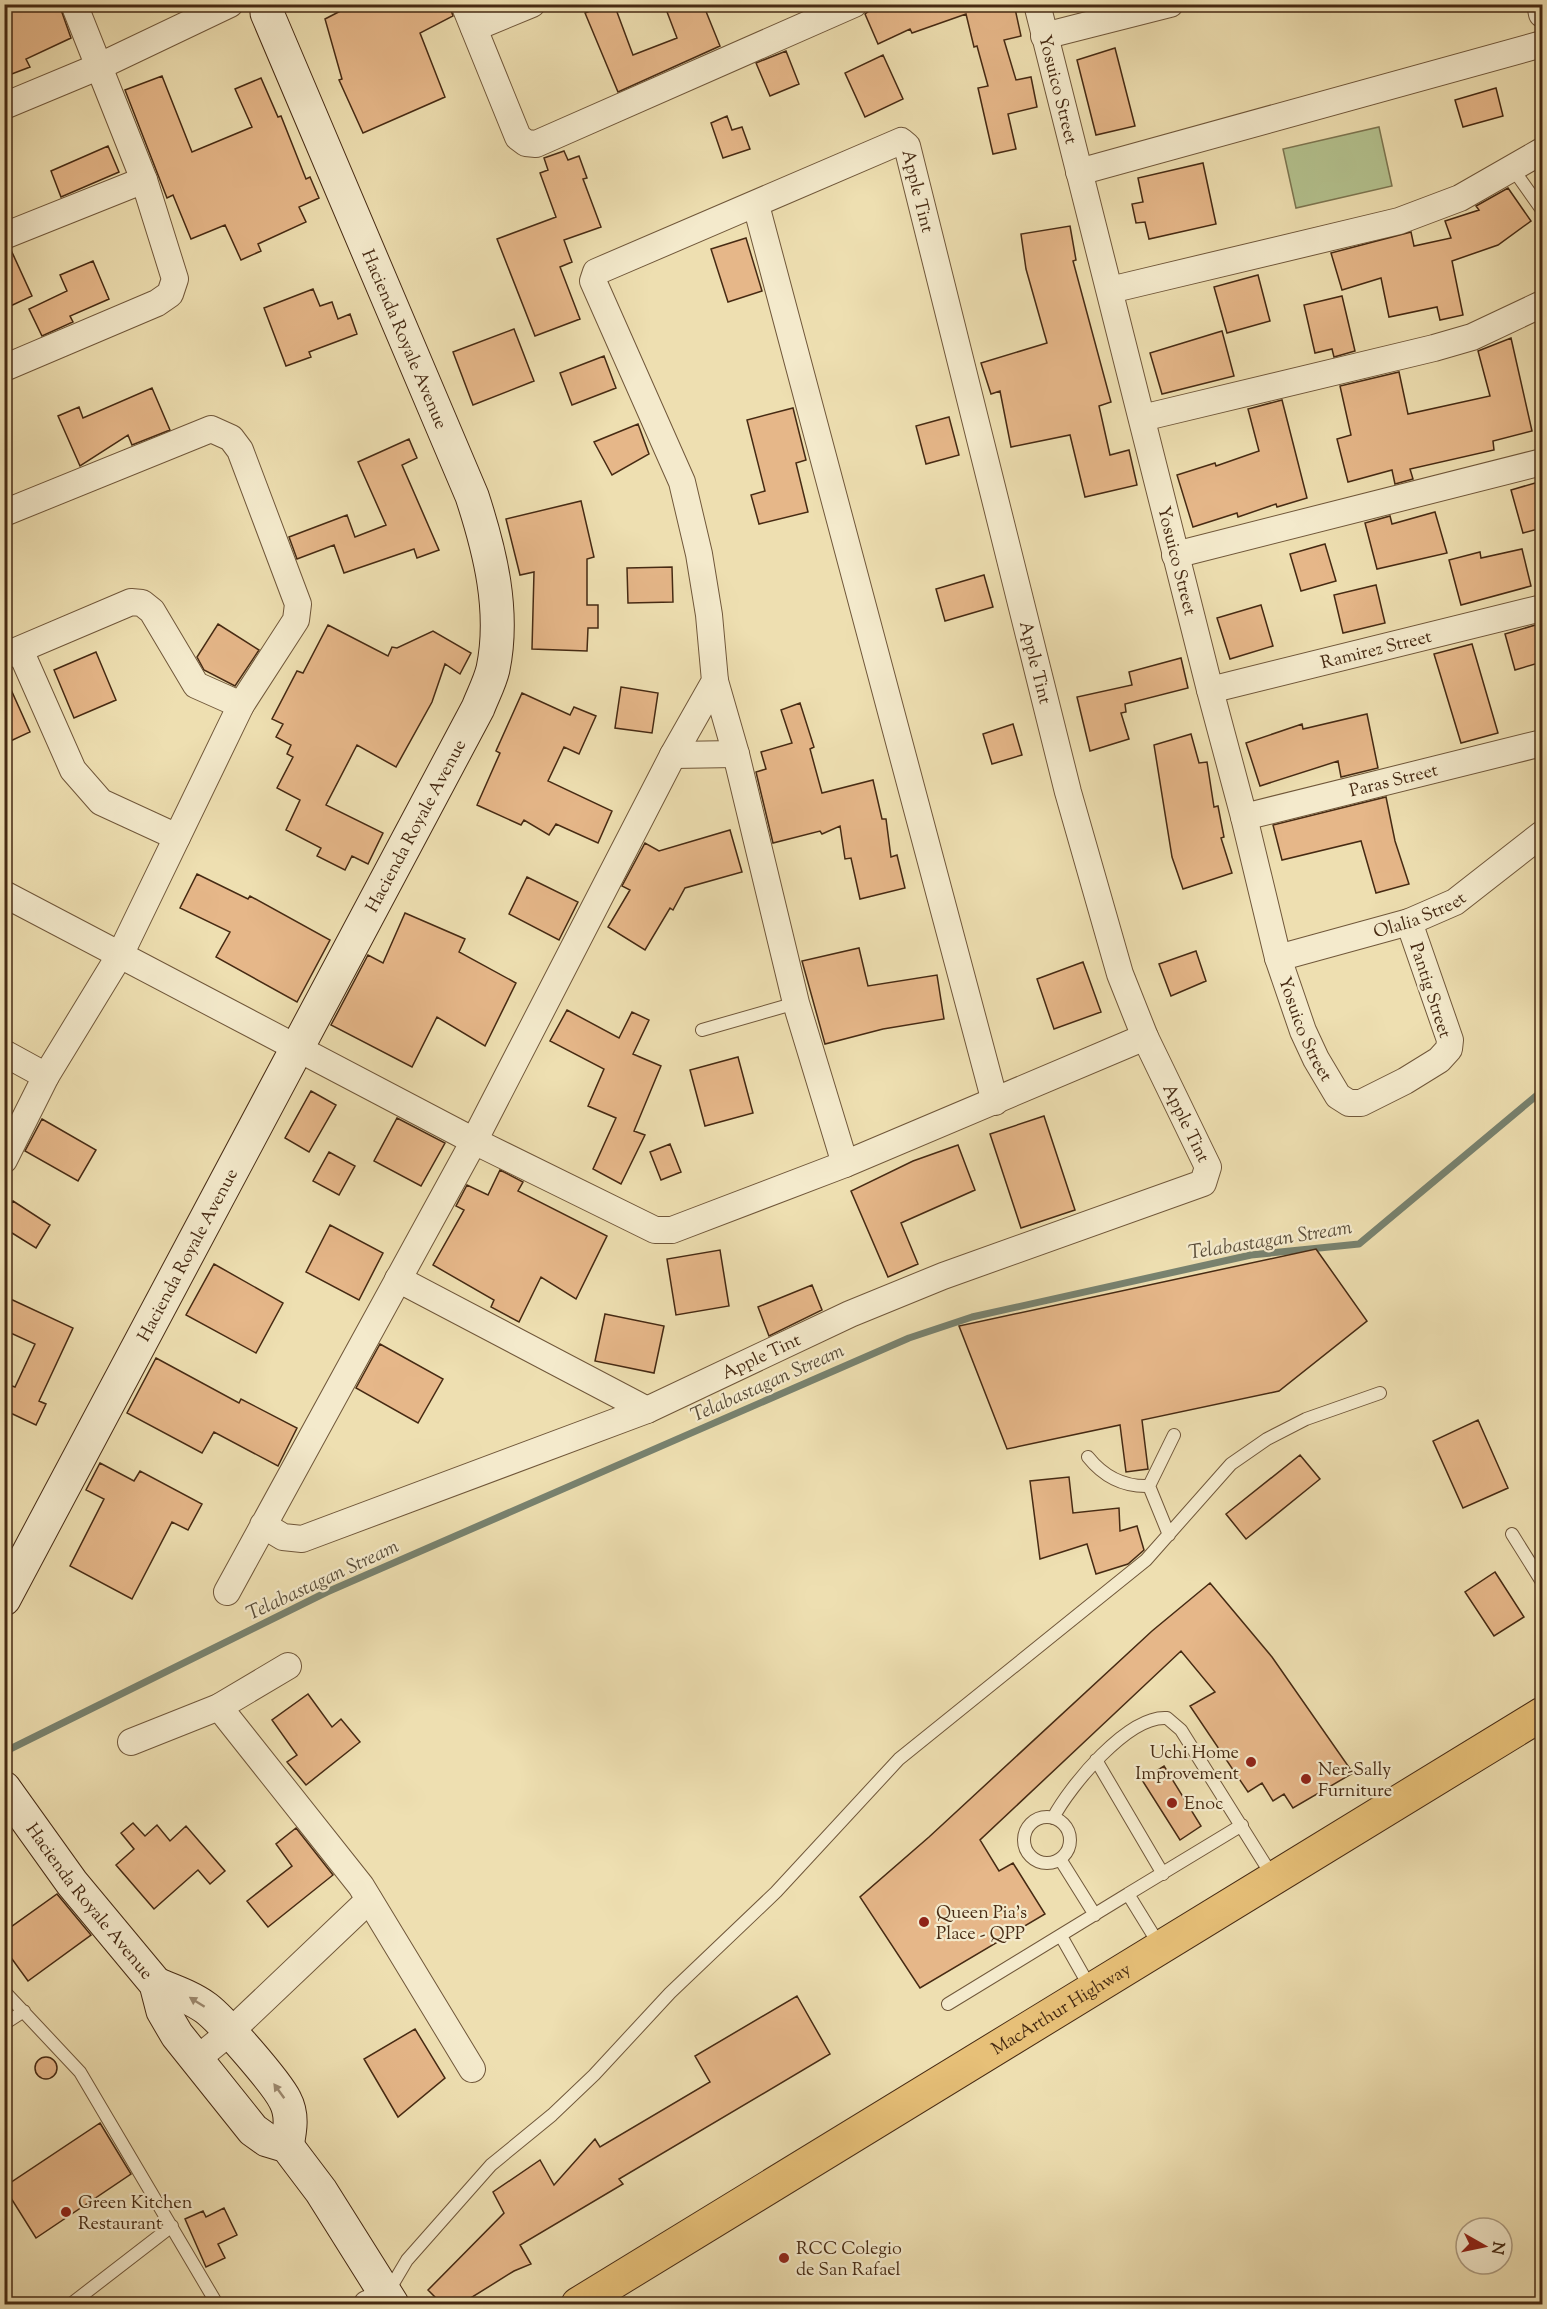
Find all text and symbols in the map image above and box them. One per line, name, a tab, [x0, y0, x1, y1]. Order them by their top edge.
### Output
street label: Yosuico Street	[1030, 32, 1083, 147]
street label: Apple Tint	[893, 147, 939, 236]
street label: Hacienda Royale Avenue	[354, 246, 453, 434]
street label: Yosuico Street	[1149, 504, 1202, 618]
street label: Apple Tint	[1011, 619, 1057, 707]
street label: Ramirez Street	[1318, 625, 1435, 677]
street label: Hacienda Royale Avenue	[360, 735, 474, 918]
street label: Paras Street	[1347, 758, 1441, 805]
street label: Olalia Street	[1371, 887, 1473, 946]
street label: Pantig Street	[1401, 940, 1457, 1042]
street label: Yosuico Street	[1270, 973, 1338, 1087]
street label: Apple Tint	[1155, 1080, 1215, 1168]
street label: Hacienda Royale Avenue	[132, 1164, 246, 1347]
water label: Telabastagan Stream	[1186, 1214, 1354, 1269]
street label: Apple Tint	[718, 1328, 806, 1387]
water label: Telabastagan Stream	[687, 1337, 850, 1431]
water label: Telabastagan Stream	[242, 1533, 404, 1629]
place label: Uchi Home Improvement	[1135, 1741, 1239, 1788]
marker: Uchi Home Improvement	[1244, 1755, 1258, 1769]
place label: Ner-Sally Furniture	[1318, 1758, 1392, 1805]
marker: Ner-Sally Furniture	[1299, 1772, 1313, 1786]
place label: Enoc	[1184, 1792, 1223, 1818]
marker: Enoc	[1165, 1796, 1179, 1810]
street label: Hacienda Royale Avenue	[18, 1819, 158, 1986]
place label: Queen Pia’s Place - QPP	[936, 1901, 1027, 1948]
marker: Queen Pia’s Place - QPP	[917, 1915, 931, 1929]
street label: MacArthur Highway	[987, 1958, 1137, 2063]
one-way arrow	[189, 1997, 205, 2008]
one-way arrow	[273, 2083, 285, 2099]
place label: Green Kitchen Restaurant	[78, 2191, 193, 2238]
marker: Green Kitchen Restaurant	[59, 2205, 73, 2219]
north arrow	[1454, 2216, 1514, 2276]
place label: RCC Colegio de San Rafael	[796, 2237, 902, 2284]
text: N	[1484, 2240, 1509, 2256]
marker: RCC Colegio de San Rafael	[777, 2251, 791, 2265]

